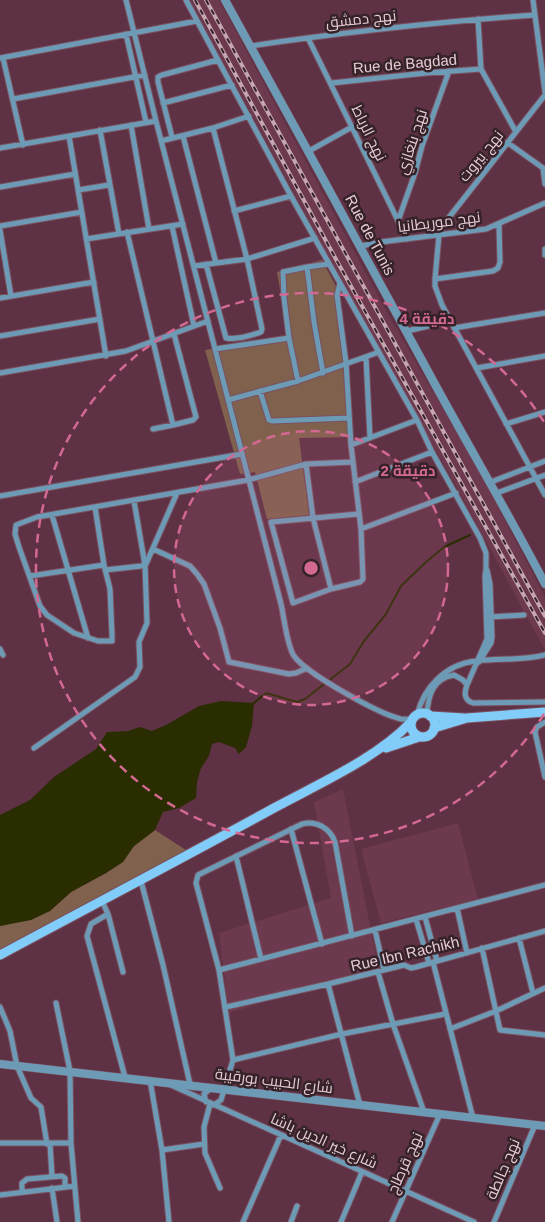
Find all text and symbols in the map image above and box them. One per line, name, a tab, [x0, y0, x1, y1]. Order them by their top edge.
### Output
street label: نهج دمشق	[325, 6, 397, 34]
street label: Rue de Bagdad	[352, 50, 458, 77]
street label: نهج الرباط	[346, 102, 390, 165]
street label: نهج بنغازي	[393, 107, 434, 178]
street label: نهج بيروت	[455, 127, 509, 186]
street label: Rue de Tunis	[342, 192, 399, 278]
street label: نهج موريطانيا	[396, 208, 482, 238]
text: 4 دقيقة	[400, 310, 454, 327]
text: 2 دقيقة	[381, 462, 435, 479]
centre of rings	[302, 559, 320, 577]
street label: Rue Ibn Rachikh	[349, 933, 461, 974]
street label: شارع الحبيب بورقيبة	[214, 1065, 334, 1099]
street label: شارع خير الدين باشا	[267, 1109, 380, 1174]
street label: نهج قرطاج	[383, 1129, 428, 1197]
street label: نهج جالطة	[482, 1136, 526, 1203]

